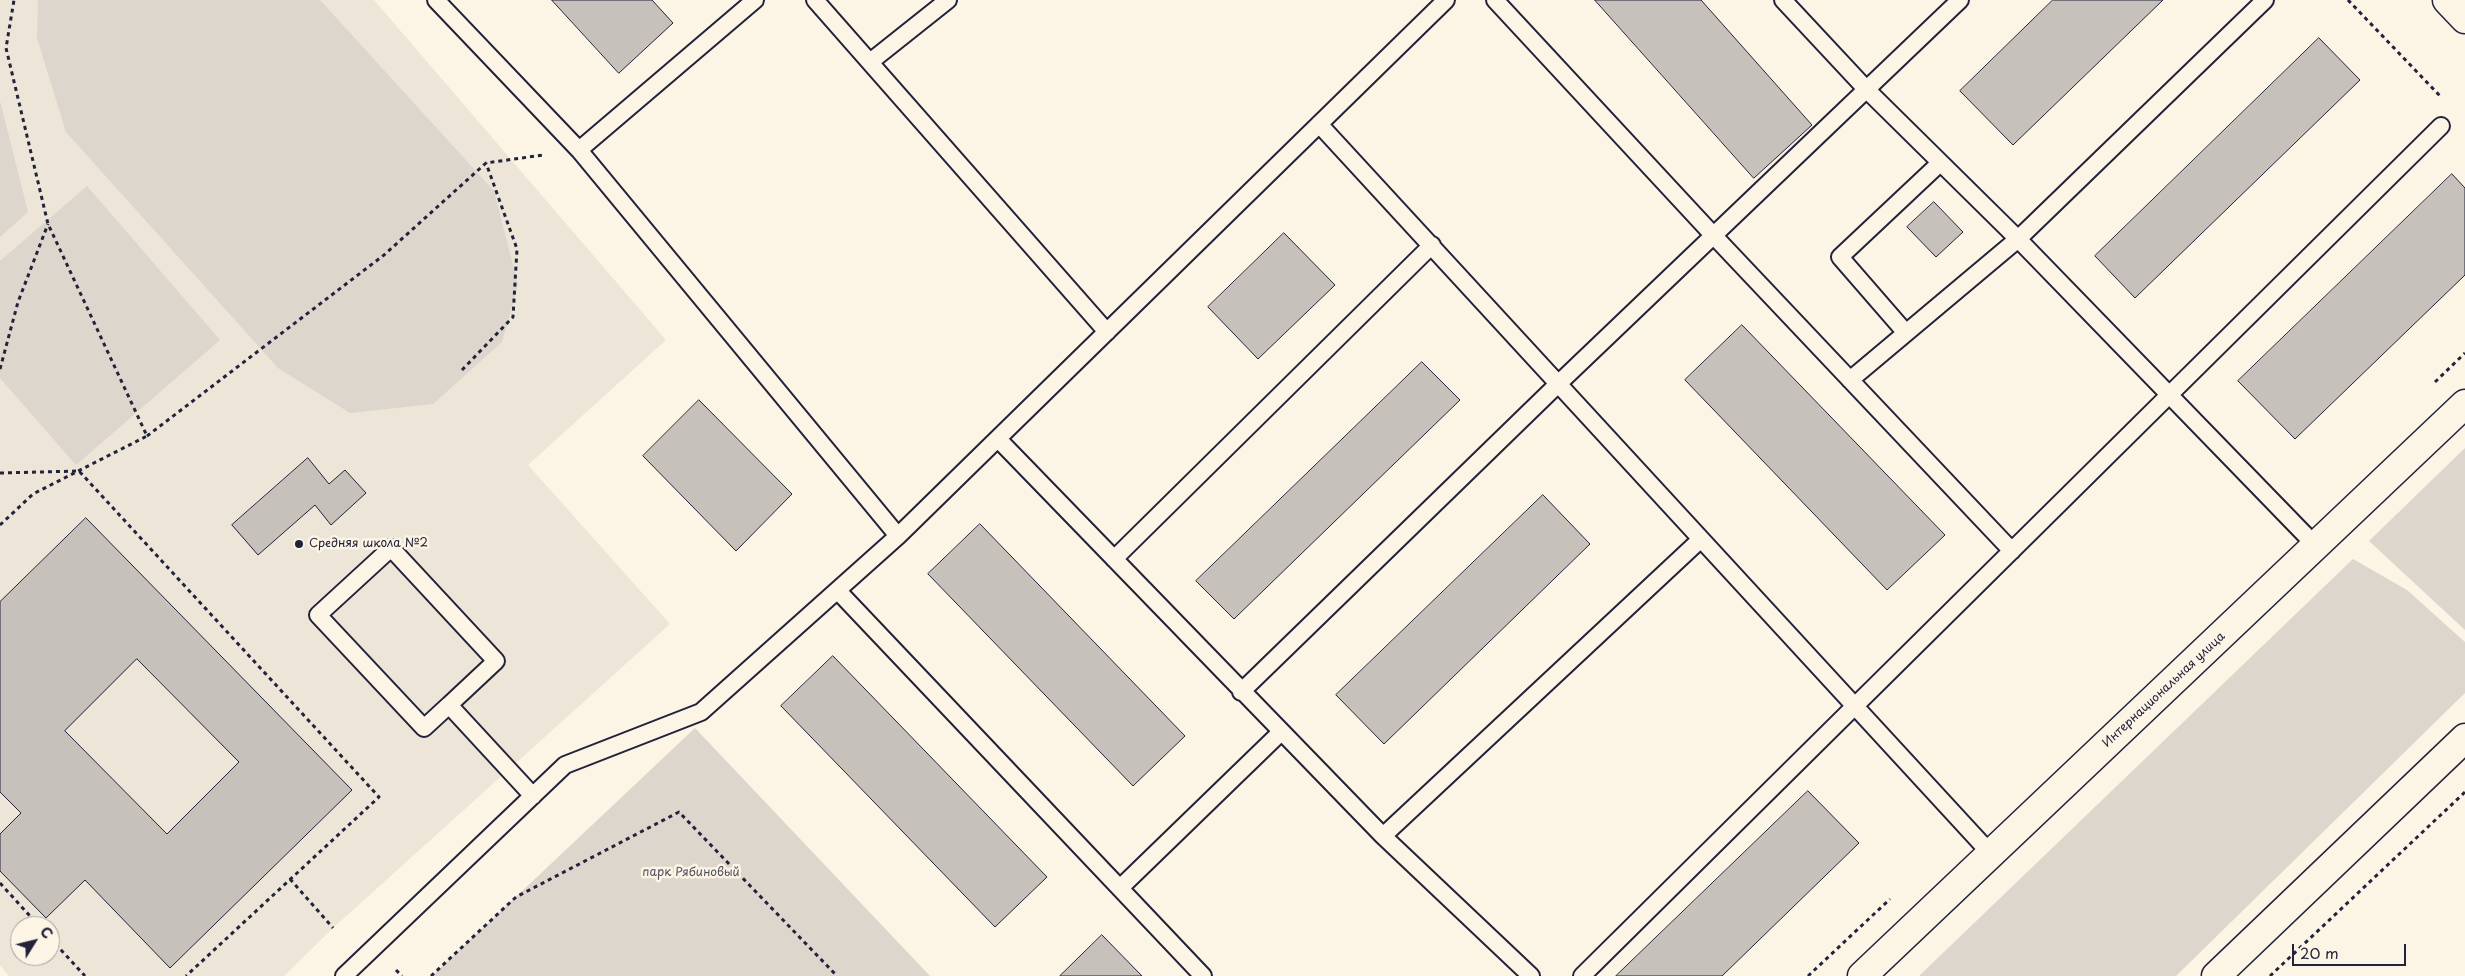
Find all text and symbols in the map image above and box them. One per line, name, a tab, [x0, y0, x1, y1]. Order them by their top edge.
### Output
place label: Средняя школа №2	[309, 537, 428, 551]
marker: Средняя школа №2	[293, 538, 305, 550]
street label: Интернациональная улица	[2100, 629, 2228, 751]
park label: парк Рябиновый	[642, 866, 740, 880]
north arrow	[10, 916, 60, 966]
text: С	[35, 922, 58, 943]
scale bar	[2295, 934, 2409, 966]
text: 20 m	[2300, 941, 2339, 964]

